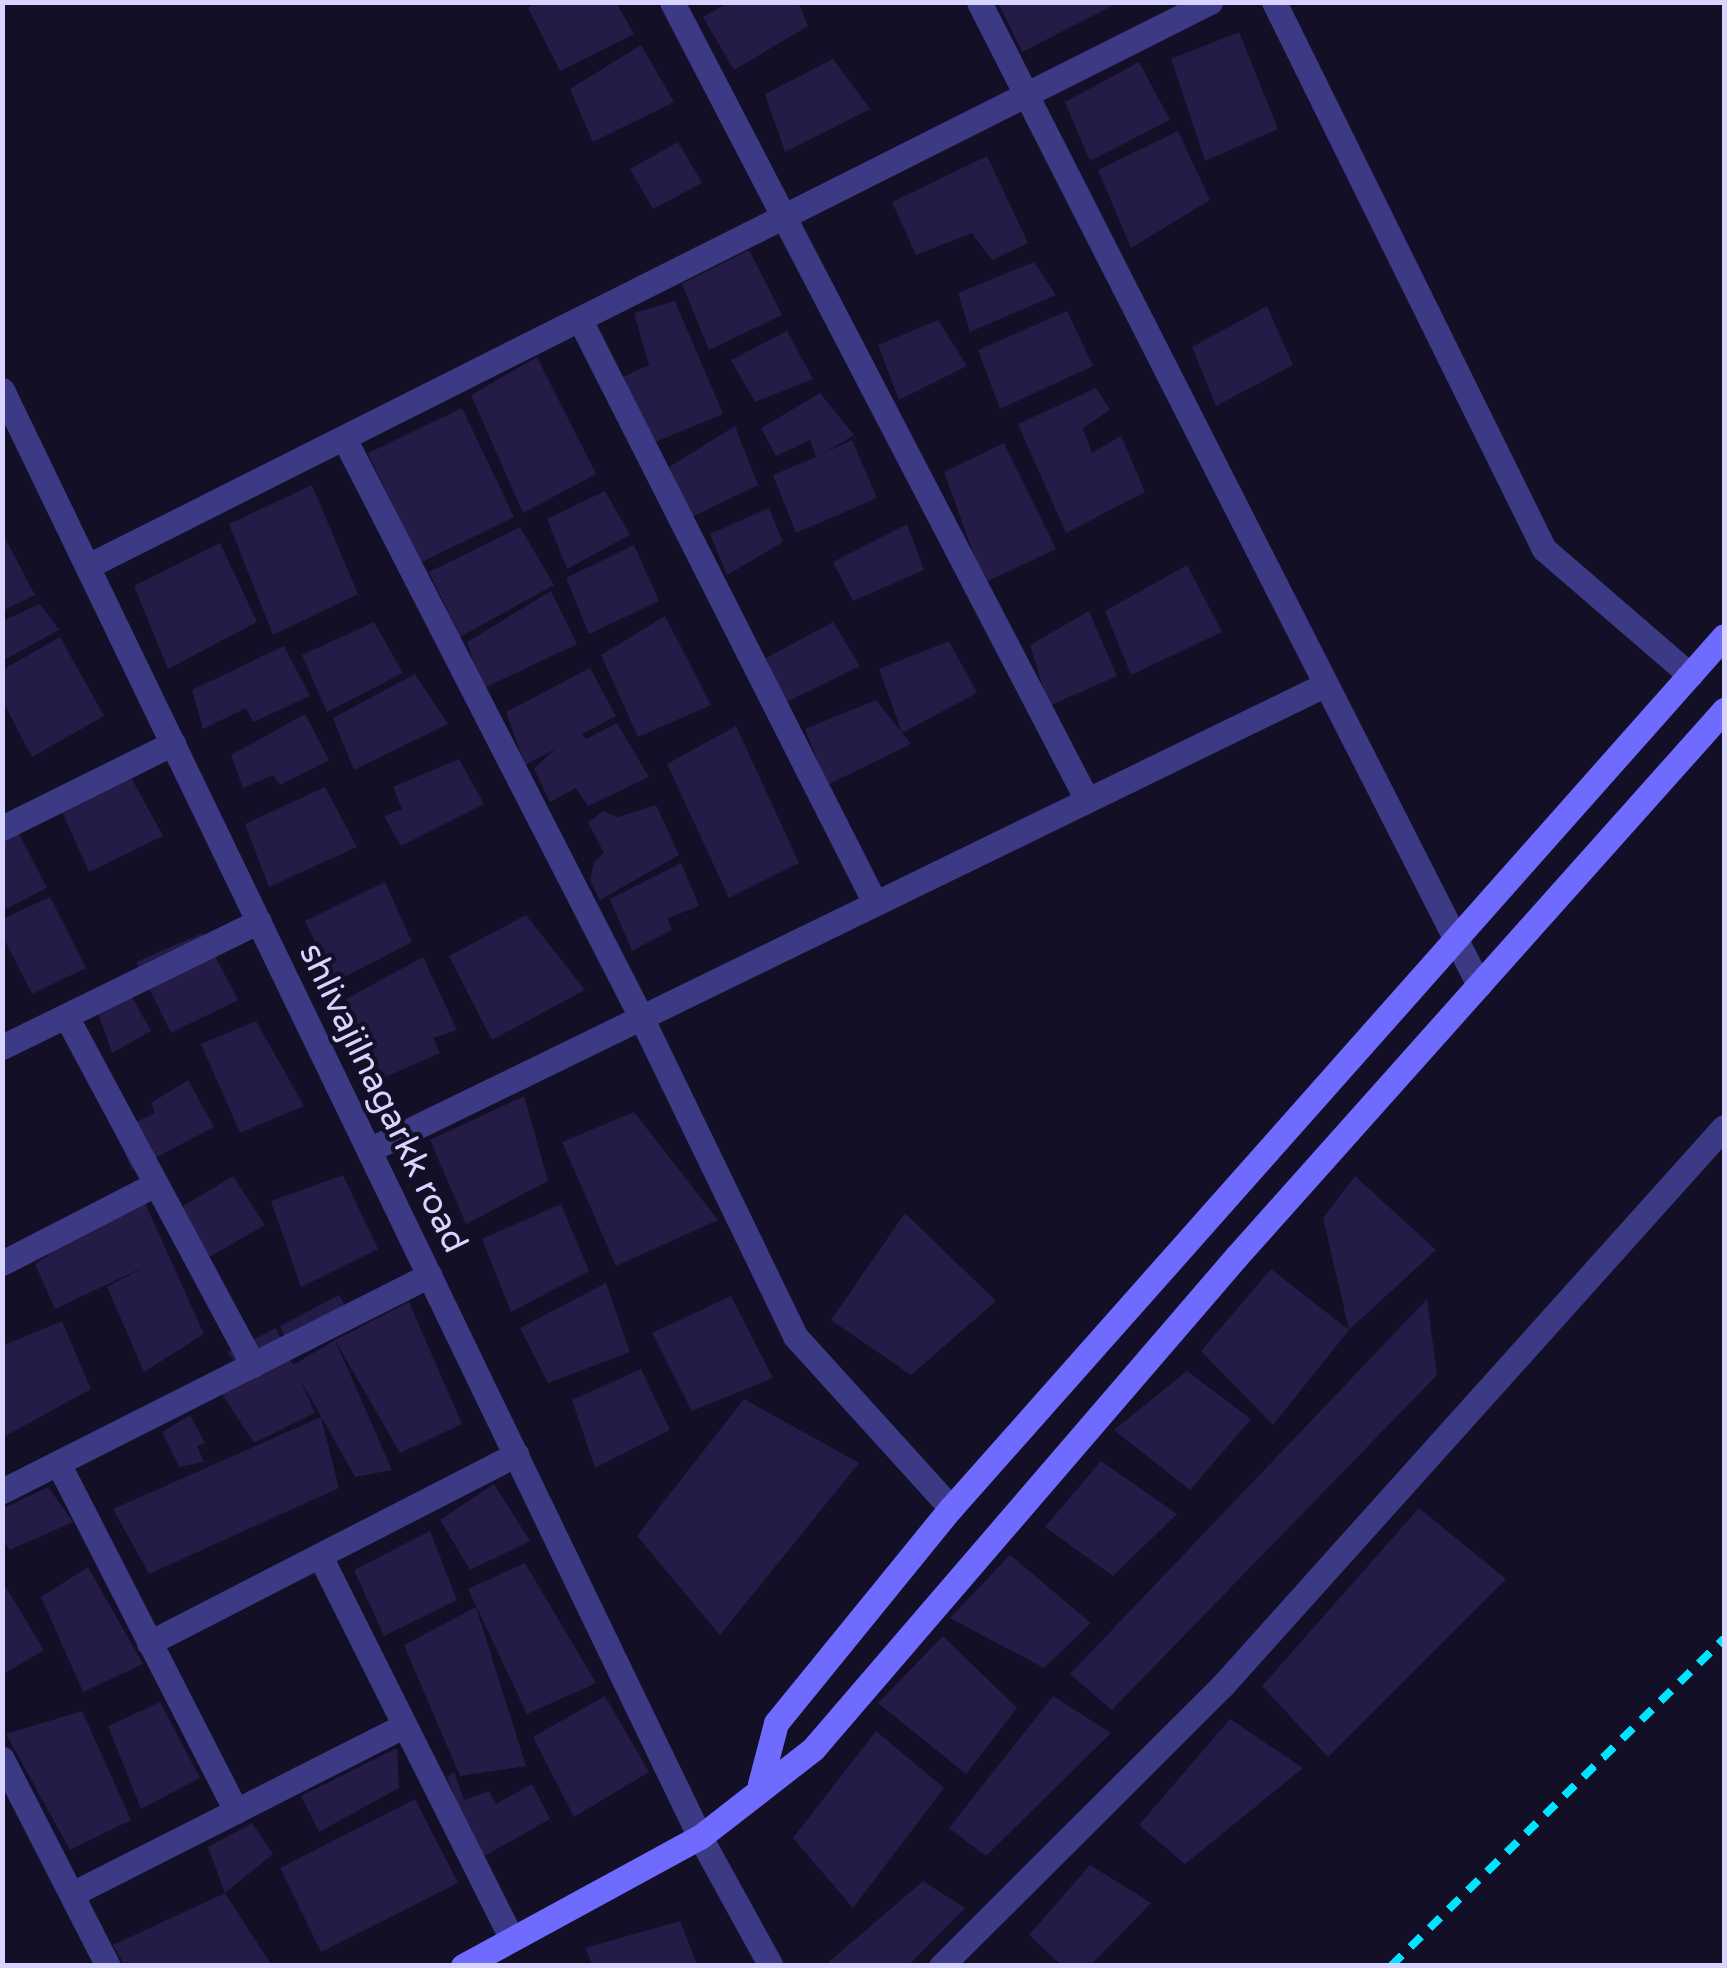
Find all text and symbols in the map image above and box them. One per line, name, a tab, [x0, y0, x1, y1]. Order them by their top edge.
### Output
street label: shlivajilnagarkk road	[290, 936, 476, 1260]

